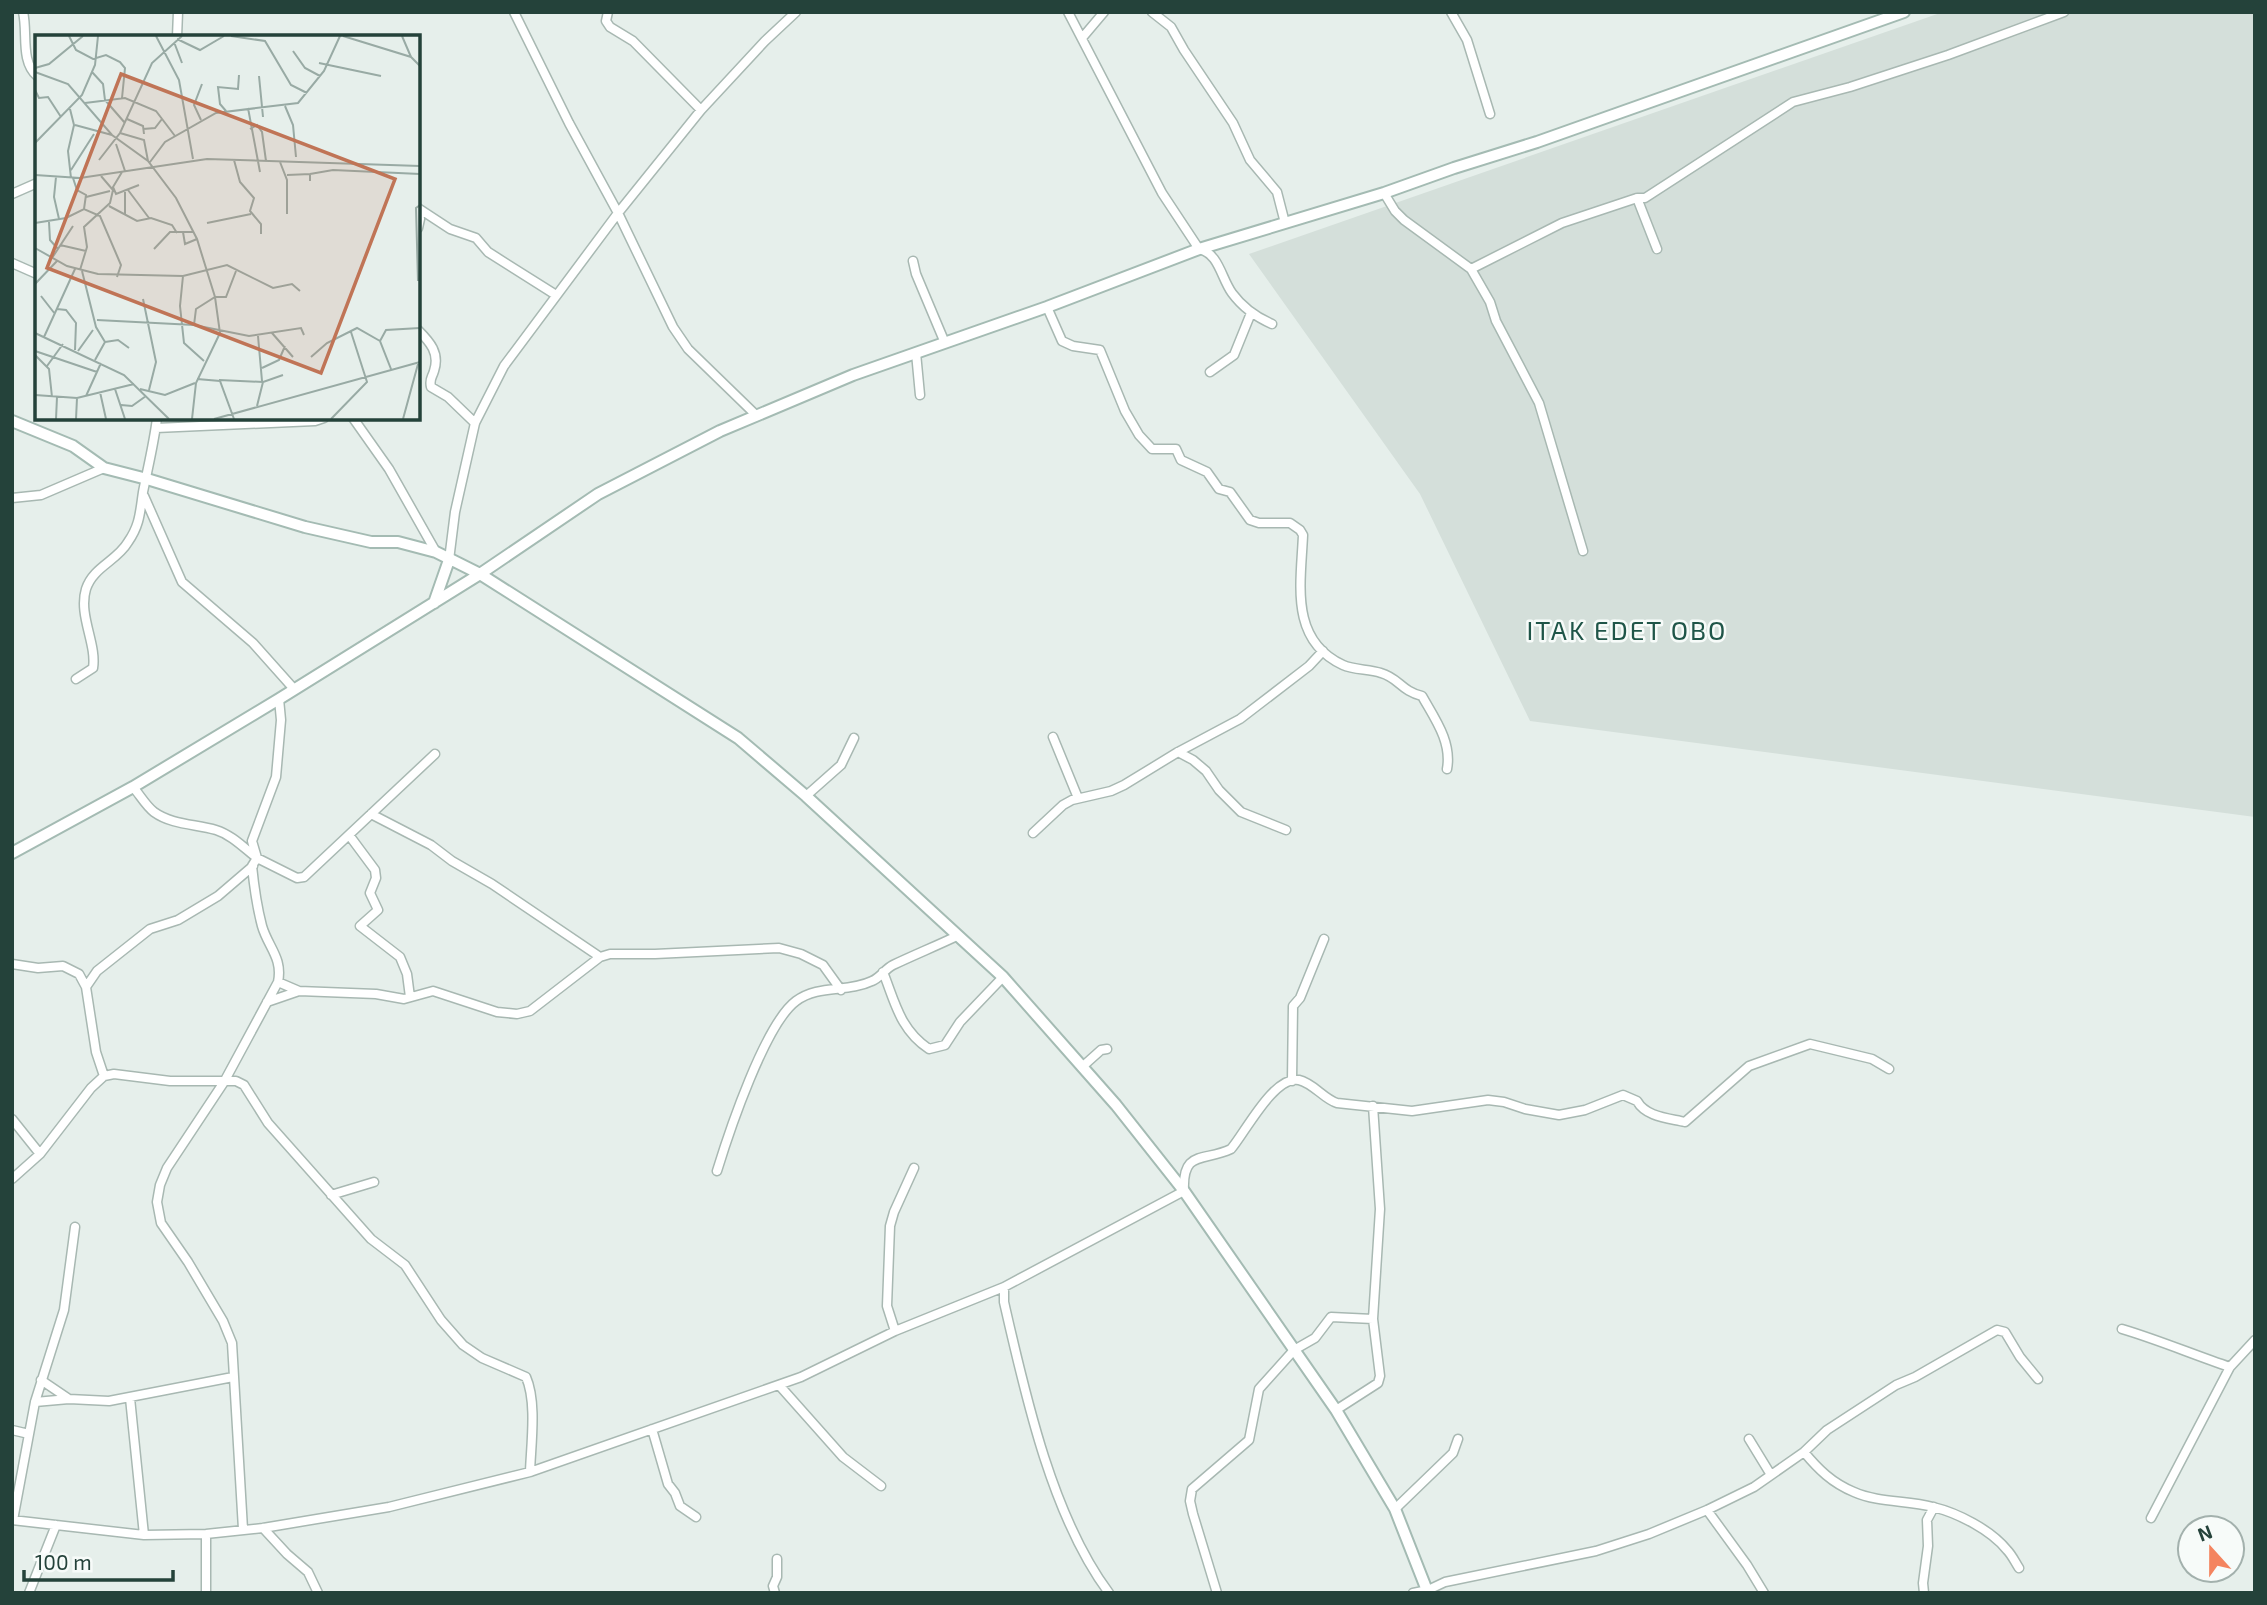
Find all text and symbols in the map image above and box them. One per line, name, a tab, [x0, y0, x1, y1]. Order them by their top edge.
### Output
inset map	[35, 35, 420, 420]
district label: ITAK EDET OBO	[1526, 614, 1728, 645]
north arrow	[2176, 1514, 2246, 1584]
text: N	[2194, 1519, 2215, 1546]
scale bar	[24, 1538, 173, 1582]
text: 100 m	[35, 1549, 92, 1574]

